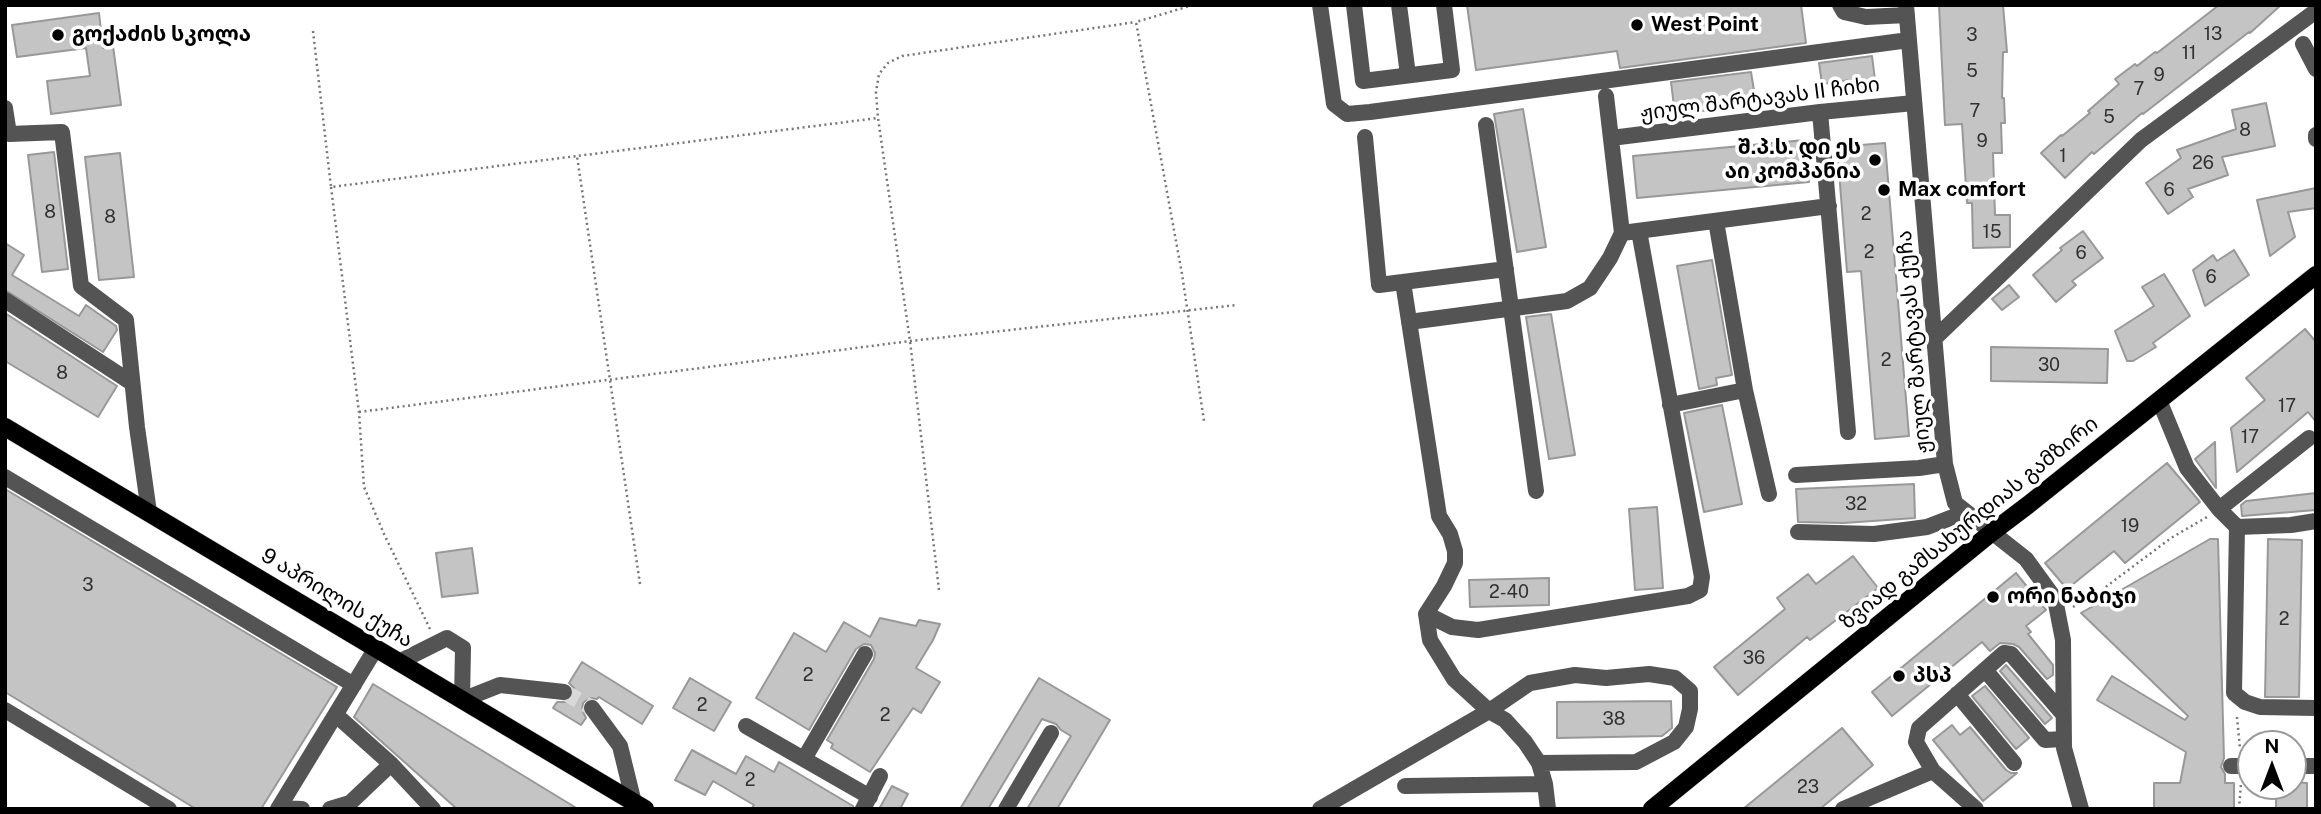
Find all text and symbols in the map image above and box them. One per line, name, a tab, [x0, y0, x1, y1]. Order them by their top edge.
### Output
place label: West Point	[1651, 12, 1759, 38]
marker: West Point	[1629, 17, 1645, 33]
place label: გოქაძის სკოლა	[72, 22, 251, 48]
house number: 13	[2204, 23, 2222, 45]
house number: 3	[1966, 24, 1978, 46]
marker: გოქაძის სკოლა	[50, 27, 66, 43]
house number: 11	[2182, 42, 2196, 64]
house number: 5	[1966, 60, 1978, 82]
house number: 9	[2153, 64, 2165, 86]
street label: ჟიულ შარტავას II ჩიხი	[1639, 72, 1881, 126]
house number: 7	[2134, 78, 2144, 100]
house number: 7	[1970, 100, 1980, 122]
house number: 5	[2103, 106, 2115, 128]
house number: 8	[2239, 119, 2251, 141]
house number: 9	[1976, 130, 1988, 152]
place label: შ.პ.ს. დი ეს აი კომპანია	[1725, 135, 1861, 185]
house number: 1	[2059, 145, 2067, 167]
marker: შ.პ.ს. დი ეს აი კომპანია	[1867, 152, 1883, 168]
house number: 26	[2192, 152, 2214, 174]
place label: Max comfort	[1898, 177, 2026, 203]
house number: 6	[2163, 179, 2175, 201]
marker: Max comfort	[1876, 182, 1892, 198]
house number: 8	[44, 201, 56, 223]
house number: 2	[1861, 203, 1871, 225]
house number: 8	[104, 206, 116, 228]
house number: 15	[1983, 221, 2001, 243]
street label: ჟიულ შარტავას ქუჩა	[1892, 229, 1936, 455]
house number: 2	[1864, 241, 1874, 263]
house number: 6	[2075, 242, 2087, 264]
house number: 6	[2205, 266, 2217, 288]
house number: 2	[1881, 349, 1891, 371]
house number: 30	[2038, 354, 2060, 376]
house number: 8	[56, 362, 68, 384]
house number: 17	[2278, 395, 2296, 417]
street label: ზვიად გამსახურდიას გამზირი	[1835, 411, 2103, 635]
house number: 17	[2241, 426, 2259, 448]
house number: 32	[1845, 493, 1867, 515]
house number: 19	[2121, 515, 2139, 537]
street label: 9 აპრილის ქუჩა	[257, 543, 417, 653]
house number: 3	[82, 574, 94, 596]
house number: 2-40	[1489, 581, 1529, 603]
place label: ორი ნაბიჯი	[2007, 584, 2137, 610]
marker: ორი ნაბიჯი	[1985, 589, 2001, 605]
house number: 2	[2279, 608, 2289, 630]
house number: 36	[1743, 647, 1765, 669]
place label: პსპ	[1913, 663, 1952, 689]
house number: 2	[803, 664, 813, 686]
marker: პსპ	[1891, 668, 1907, 684]
house number: 2	[697, 694, 707, 716]
house number: 2	[880, 704, 890, 726]
house number: 38	[1603, 708, 1625, 730]
north arrow	[2237, 730, 2307, 800]
text: N	[2265, 735, 2279, 757]
house number: 2	[745, 769, 755, 791]
house number: 23	[1797, 776, 1819, 798]

